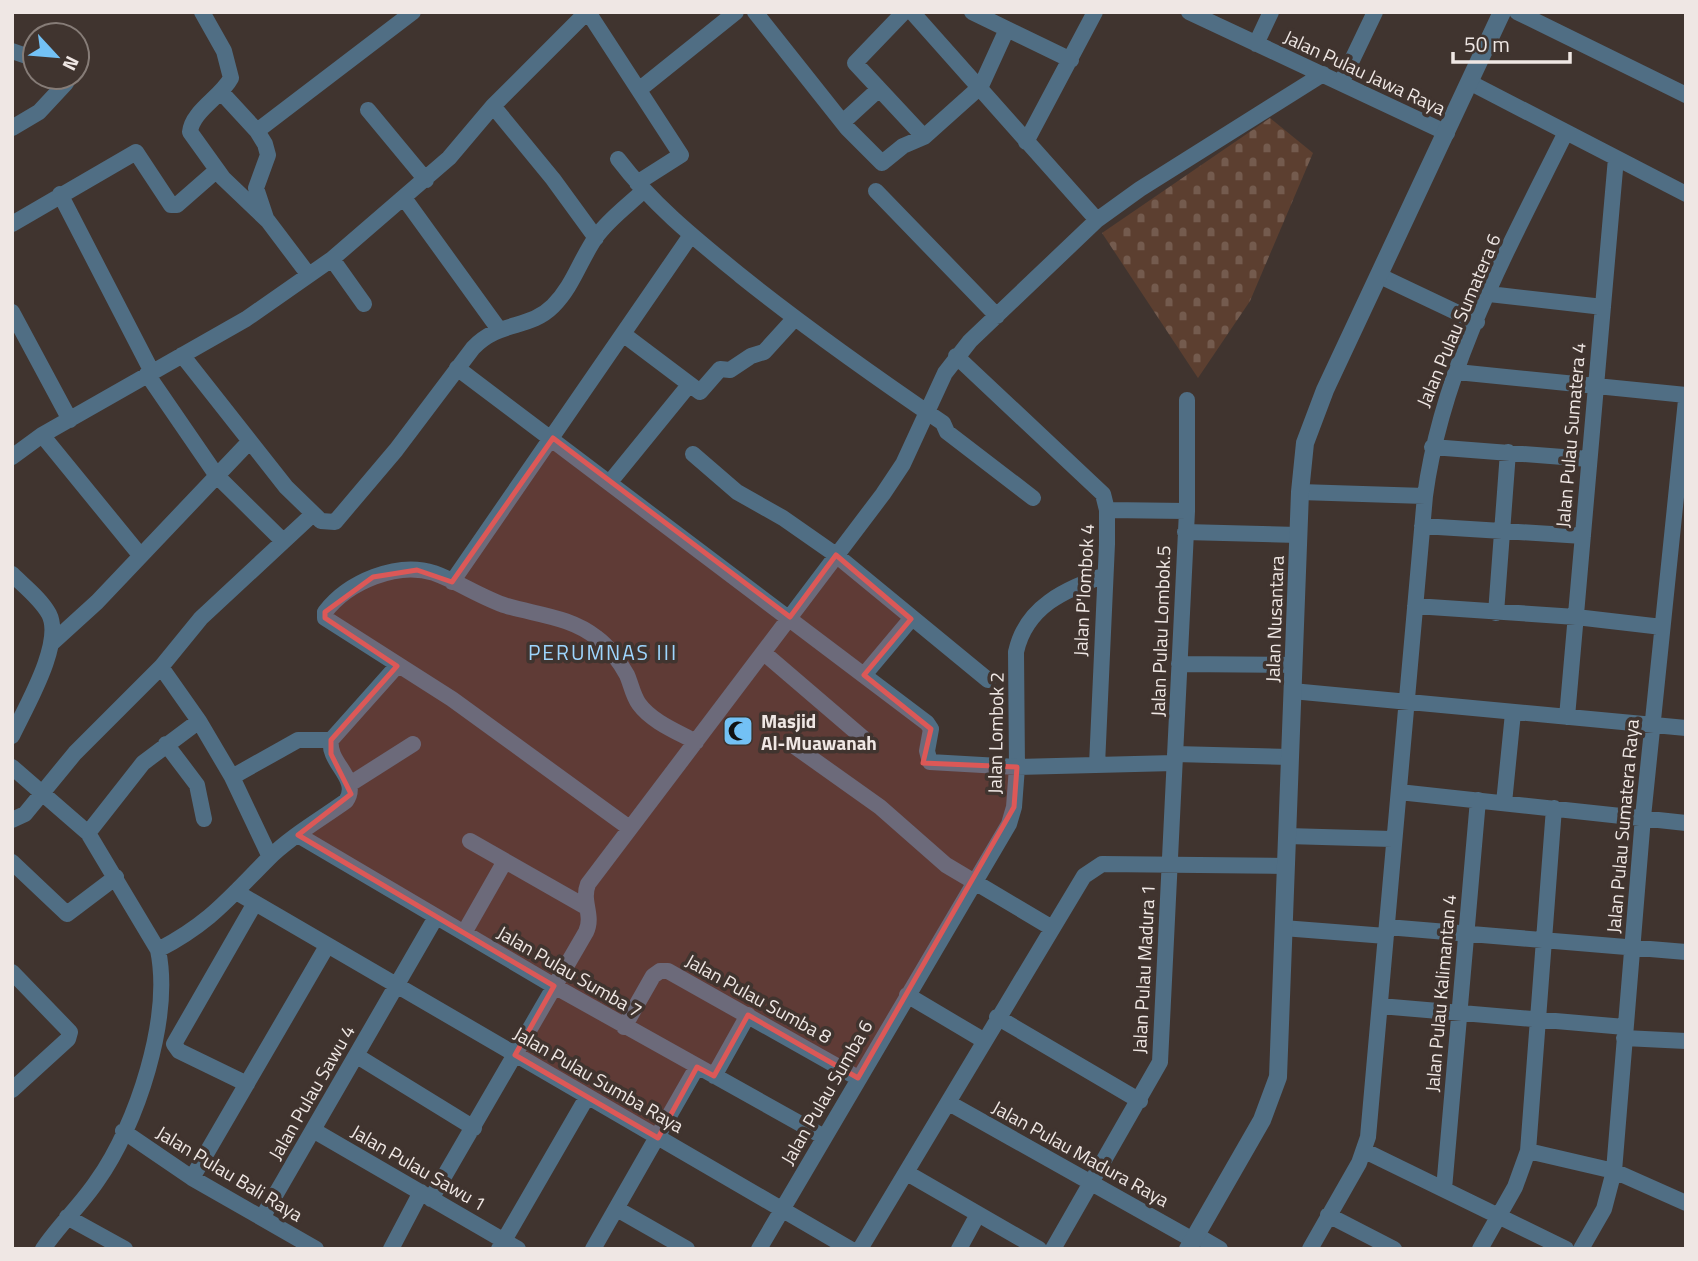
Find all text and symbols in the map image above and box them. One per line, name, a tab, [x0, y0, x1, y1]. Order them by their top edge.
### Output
north arrow	[21, 21, 91, 91]
scale bar	[1453, 21, 1570, 65]
street label: Jalan Pulau Jawa Raya	[1279, 22, 1451, 122]
text: 50 m	[1464, 28, 1510, 60]
text: N	[56, 51, 88, 76]
street label: Jalan Pulau Sumatera 6	[1408, 229, 1508, 411]
street label: Jalan Pulau Sumatera 4	[1547, 341, 1593, 529]
street label: Jalan P'lombok 4	[1065, 523, 1101, 657]
street label: Jalan Pulau Lombok.5	[1143, 545, 1177, 717]
street label: Jalan Nusantara	[1257, 555, 1291, 683]
district label: PERUMNAS III	[528, 636, 678, 668]
street label: Jalan Lombok 2	[979, 672, 1011, 794]
place label: Masjid Al-Muawanah	[761, 706, 877, 757]
mosque icon: Masjid Al-Muawanah	[721, 714, 755, 748]
street label: Jalan Pulau Sumatera Raya	[1598, 717, 1646, 934]
street label: Jalan Pulau Madura 1	[1124, 884, 1162, 1054]
street label: Jalan Pulau Kalimantan 4	[1417, 893, 1463, 1093]
street label: Jalan Pulau Sumba 7	[492, 918, 648, 1024]
street label: Jalan Pulau Sumba 8	[680, 946, 838, 1050]
street label: Jalan Pulau Sumba 6	[773, 1014, 879, 1170]
street label: Jalan Pulau Sumba Raya	[508, 1018, 690, 1140]
street label: Jalan Pulau Sawu 4	[260, 1019, 362, 1165]
street label: Jalan Pulau Madura Raya	[987, 1092, 1175, 1214]
street label: Jalan Pulau Sawu 1	[346, 1116, 492, 1218]
street label: Jalan Pulau Bali Raya	[151, 1118, 309, 1229]

